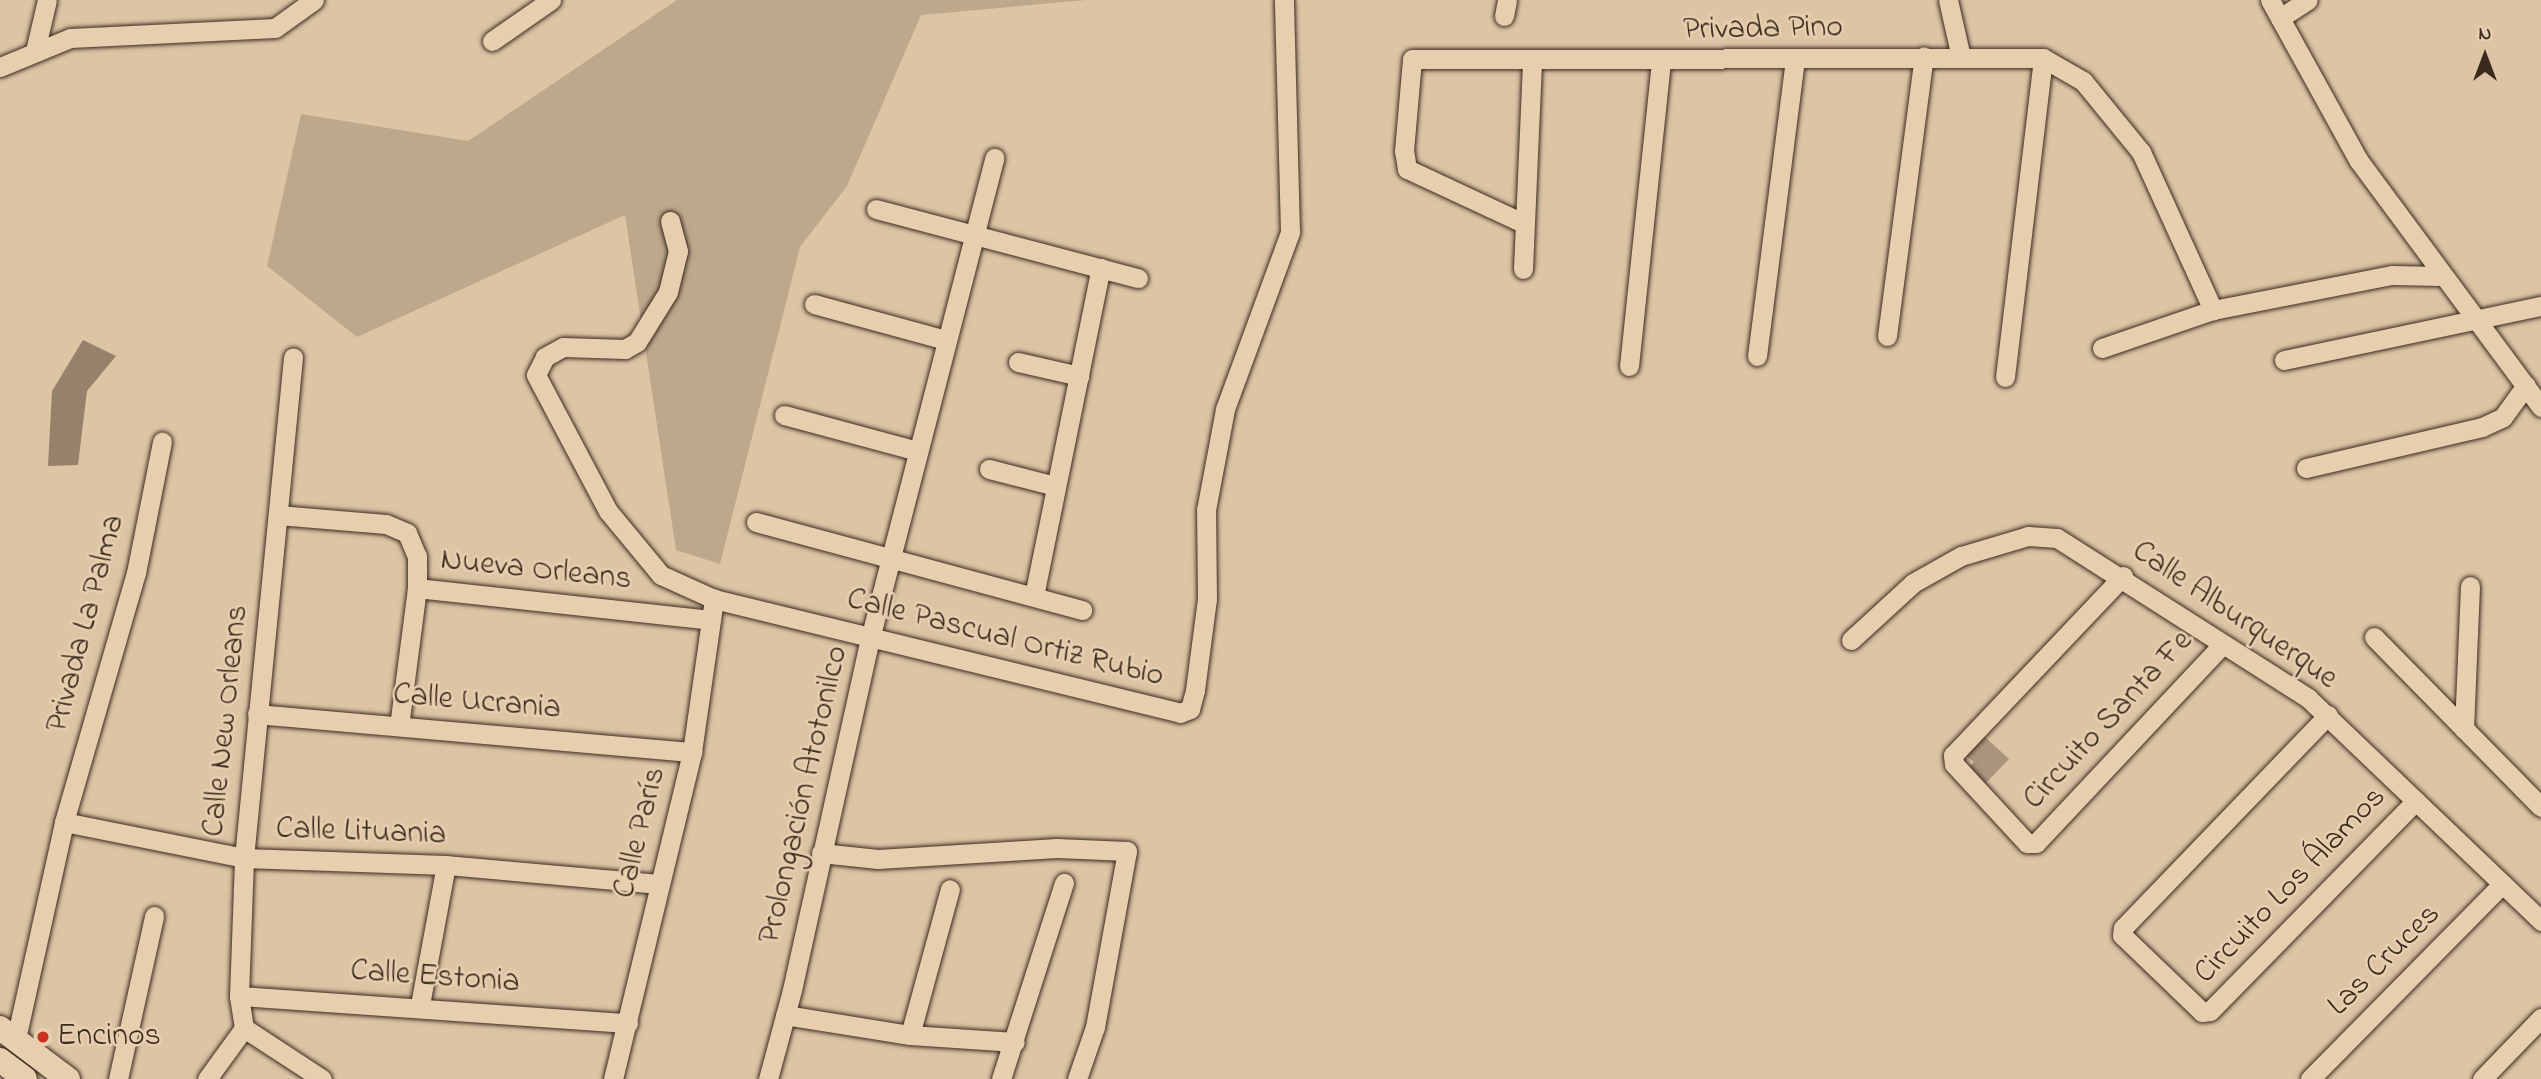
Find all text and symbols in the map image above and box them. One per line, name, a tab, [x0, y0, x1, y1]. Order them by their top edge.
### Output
street label: Privada Pino	[1683, 9, 1843, 51]
north arrow	[2450, 21, 2520, 91]
text: N	[2479, 21, 2491, 48]
street label: Privada La Palma	[40, 511, 134, 737]
street label: Calle Alburquerque	[2124, 533, 2344, 699]
street label: Nueva Orleans	[439, 542, 633, 600]
street label: Calle Pascual Ortiz Rubio	[843, 581, 1167, 697]
street label: Calle New Orleans	[196, 603, 258, 839]
street label: Circuito Santa Fe	[2016, 623, 2202, 819]
street label: Prolongación Atotonilco	[752, 642, 858, 948]
street label: Calle Ucrania	[391, 677, 563, 729]
street label: Calle París	[606, 763, 676, 903]
street label: Circuito Los Álamos	[2187, 779, 2395, 993]
street label: Calle Lituania	[275, 811, 447, 855]
street label: Las Cruces	[2321, 897, 2449, 1025]
street label: Calle Estonia	[349, 953, 521, 1003]
place label: Encinos	[57, 1018, 161, 1056]
marker: Encinos	[35, 1029, 51, 1045]

